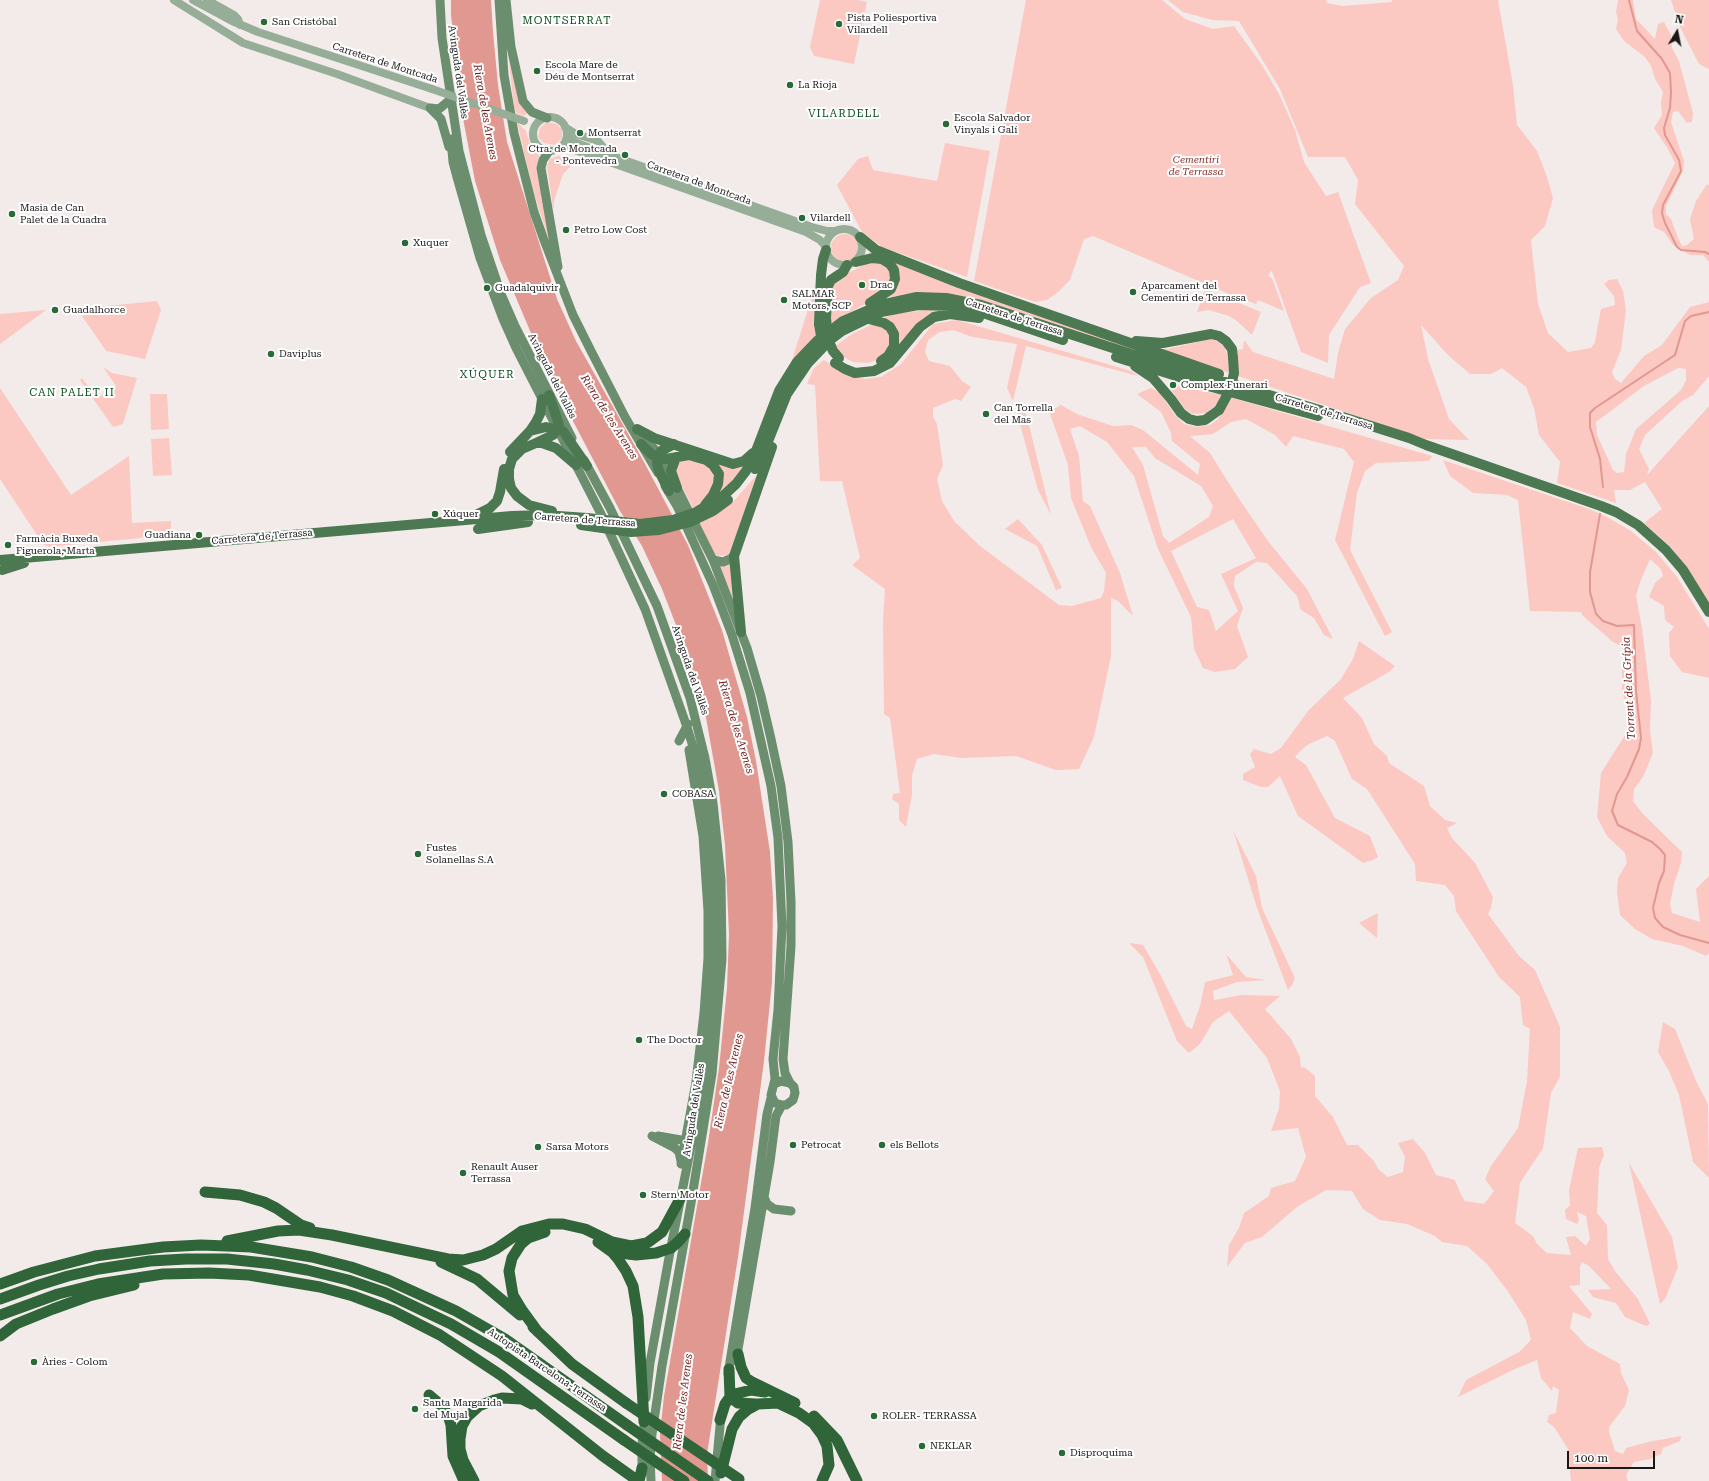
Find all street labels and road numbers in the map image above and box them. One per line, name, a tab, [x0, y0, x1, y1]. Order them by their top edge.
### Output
street label: Avinguda del Vallès	[446, 25, 470, 119]
street label: Carretera de Montcada	[331, 40, 439, 86]
street label: Carretera de Montcada	[645, 159, 753, 207]
street label: Carretera de Terrassa	[964, 296, 1064, 338]
street label: Avinguda del Vallès	[525, 331, 579, 421]
street label: Carretera de Terrassa	[1274, 391, 1374, 433]
street label: Carretera de Terrassa	[534, 510, 636, 530]
street label: Carretera de Terrassa	[211, 527, 313, 547]
street label: Avinguda del Vallès	[669, 624, 711, 716]
street label: Avinguda del Vallès	[681, 1063, 707, 1157]
street label: Autopista Barcelona-Terrassa	[485, 1326, 609, 1414]

